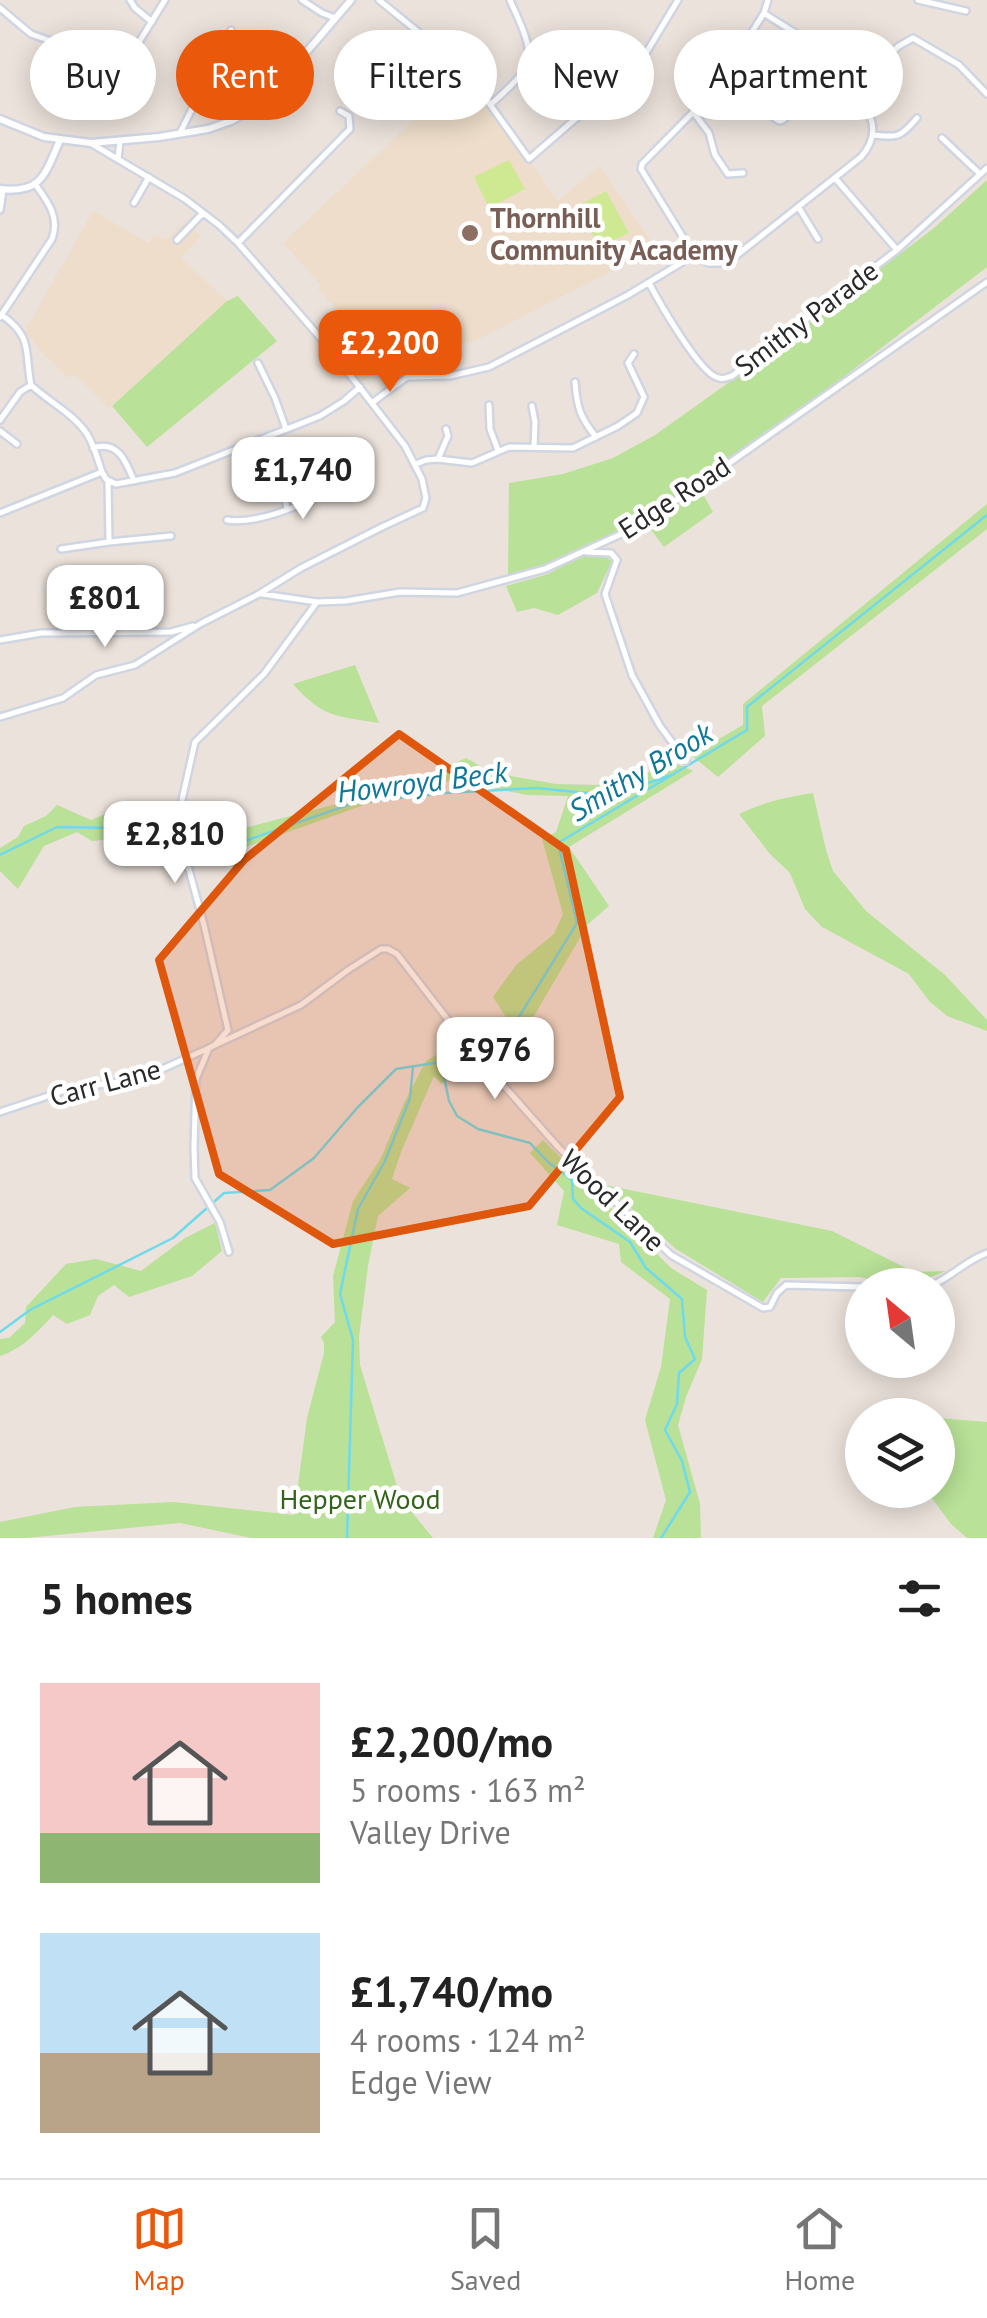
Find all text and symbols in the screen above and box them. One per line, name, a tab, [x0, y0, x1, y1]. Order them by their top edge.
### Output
chip: Buy	[30, 30, 156, 120]
chip: Rent	[176, 30, 314, 120]
chip: Filters	[334, 30, 497, 120]
chip: New	[517, 30, 654, 120]
chip: Apartment	[674, 30, 903, 120]
place label: Thornhill Community Academy	[490, 199, 738, 268]
marker: Thornhill Community Academy	[459, 222, 481, 244]
street label: Smithy Parade	[727, 252, 885, 384]
pin: £2,200	[309, 310, 471, 395]
text: £2,200	[341, 321, 439, 363]
pin: £1,740	[222, 437, 384, 522]
street label: Edge Road	[611, 447, 737, 547]
text: £1,740	[254, 448, 352, 490]
pin: £801	[46, 565, 164, 650]
text: £801	[69, 576, 141, 618]
water label: Smithy Brook	[561, 712, 720, 829]
water label: Howroyd Beck	[335, 751, 511, 811]
pin: £2,810	[94, 801, 256, 886]
text: £2,810	[126, 812, 224, 854]
pin: £976	[436, 1017, 554, 1102]
text: £976	[459, 1028, 531, 1070]
street label: Carr Lane	[46, 1049, 164, 1115]
street label: Wood Lane	[553, 1141, 673, 1259]
north arrow	[845, 1268, 955, 1378]
map controls	[845, 1268, 955, 1508]
button: layers	[845, 1398, 955, 1508]
park label: Hepper Wood	[279, 1480, 441, 1517]
text: 5 homes	[40, 1571, 193, 1626]
icon: filters	[892, 1571, 947, 1626]
text: £2,200/mo	[350, 1714, 553, 1769]
icon: home	[120, 1723, 240, 1843]
text: 5 rooms · 163 m²	[350, 1769, 586, 1811]
text: Valley Drive	[350, 1811, 511, 1853]
text: £1,740/mo	[350, 1964, 553, 2019]
icon: home	[120, 1973, 240, 2093]
text: 4 rooms · 124 m²	[350, 2019, 586, 2061]
text: Edge View	[350, 2061, 492, 2103]
tab: Map	[132, 2201, 187, 2298]
tab: Saved	[450, 2201, 521, 2298]
tab: Home	[785, 2201, 855, 2298]

